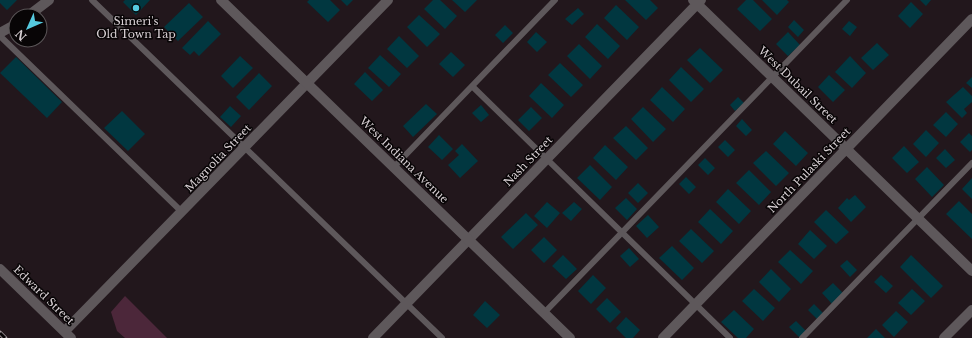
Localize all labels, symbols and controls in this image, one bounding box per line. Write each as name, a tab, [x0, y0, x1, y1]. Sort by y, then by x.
marker: Simeri's Old Town Tap	[131, 3, 141, 13]
north arrow	[8, 8, 48, 48]
place label: Simeri's Old Town Tap	[96, 14, 176, 41]
text: N	[12, 26, 30, 44]
street label: West Dubail Street	[755, 43, 841, 127]
street label: West Indiana Avenue	[356, 113, 451, 206]
street label: Magnolia Street	[182, 121, 255, 195]
street label: North Pulaski Street	[765, 124, 854, 216]
street label: Nash Street	[501, 132, 556, 189]
street label: Edward Street	[11, 262, 78, 328]

